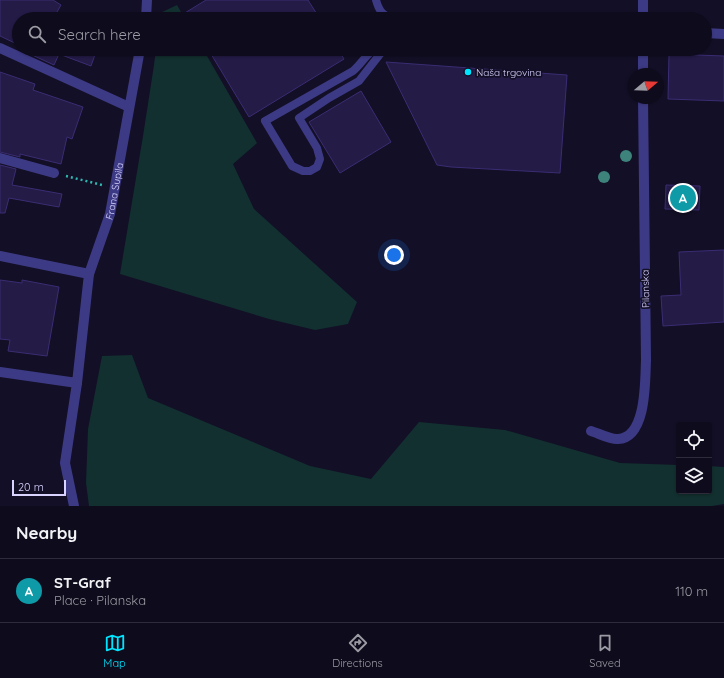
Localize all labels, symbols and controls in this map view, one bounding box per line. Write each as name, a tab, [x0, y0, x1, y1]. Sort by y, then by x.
search box	[12, 12, 712, 56]
icon: search	[26, 23, 48, 45]
text: Search here	[58, 25, 141, 44]
place label: Naša trgovina	[476, 66, 541, 79]
marker: Naša trgovina	[463, 67, 473, 77]
north arrow	[628, 68, 664, 104]
street label: Frana Supila	[103, 161, 126, 222]
pin: A	[670, 183, 696, 213]
your location	[384, 245, 404, 265]
street label: Pilanska	[639, 270, 652, 308]
map controls	[676, 422, 712, 494]
button: locate	[676, 422, 712, 458]
button: layers	[676, 458, 712, 494]
scale bar	[12, 478, 66, 497]
text: 20 m	[18, 480, 44, 494]
text: Nearby	[16, 522, 77, 543]
text: ST-Graf	[54, 573, 111, 592]
text: A	[25, 583, 33, 599]
text: 110 m	[675, 583, 708, 599]
text: Place · Pilanska	[54, 592, 146, 608]
tab: Map	[103, 632, 126, 670]
tab: Directions	[332, 632, 383, 670]
tab: Saved	[589, 632, 621, 670]

